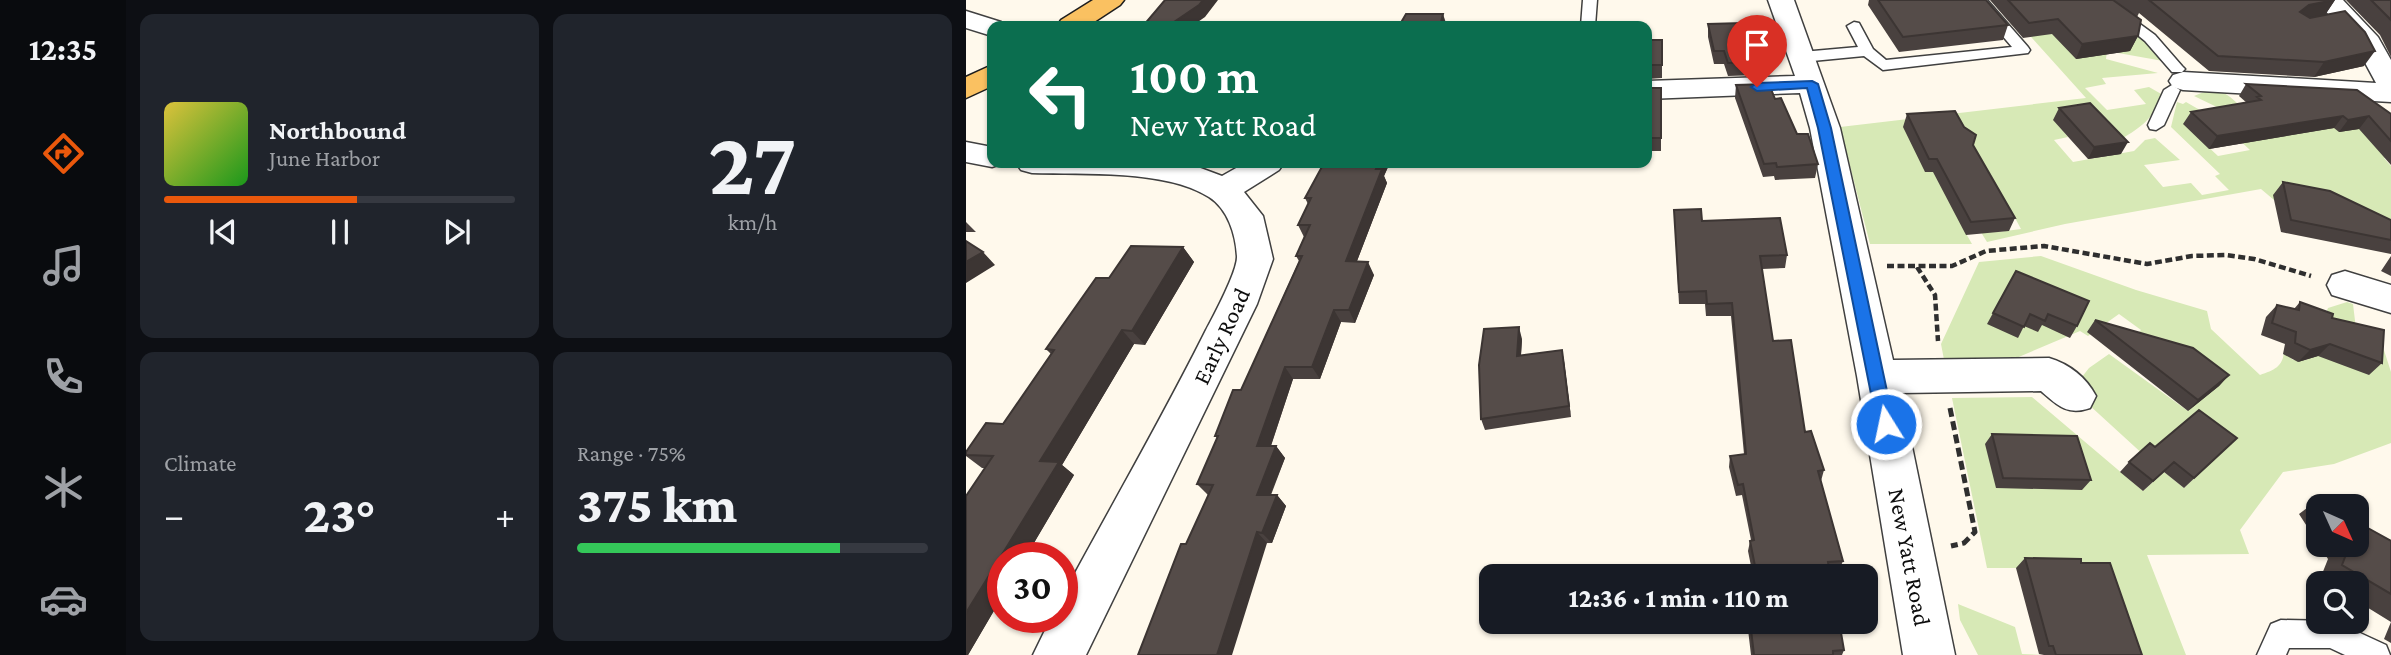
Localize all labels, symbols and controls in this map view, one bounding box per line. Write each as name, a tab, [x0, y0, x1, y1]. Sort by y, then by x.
pin	[1727, 15, 1787, 87]
icon: arrive	[1738, 26, 1776, 64]
text: 12:35	[29, 31, 97, 67]
icon: left	[1015, 49, 1106, 140]
text: 100 m	[1130, 49, 1259, 104]
text: New Yatt Road	[1130, 107, 1316, 143]
text: 27	[708, 112, 797, 214]
text: Northbound	[269, 116, 406, 145]
icon: directions	[39, 129, 88, 178]
text: June Harbor	[269, 145, 380, 171]
text: km/h	[728, 209, 777, 235]
icon: previous	[204, 213, 242, 251]
icon: pause	[321, 213, 359, 251]
icon: next	[438, 213, 476, 251]
icon: music	[39, 241, 88, 290]
street label: Early Road	[1187, 283, 1255, 388]
icon: phone	[39, 352, 88, 401]
position arrow	[1849, 387, 1923, 461]
text: Range · 75%	[577, 440, 686, 466]
text: Climate	[164, 450, 236, 476]
icon: climate	[39, 463, 88, 512]
text: 375 km	[577, 475, 737, 533]
text: 23°	[303, 485, 376, 543]
street label: New Yatt Road	[1883, 486, 1937, 628]
text: −	[164, 494, 184, 536]
text: +	[495, 494, 515, 536]
north arrow	[2306, 494, 2370, 556]
map controls	[2306, 494, 2369, 634]
speed limit sign: 30	[987, 542, 1078, 633]
button: search	[2306, 571, 2369, 634]
icon: car	[39, 575, 88, 624]
text: 12:36 · 1 min · 110 m	[1569, 584, 1788, 613]

